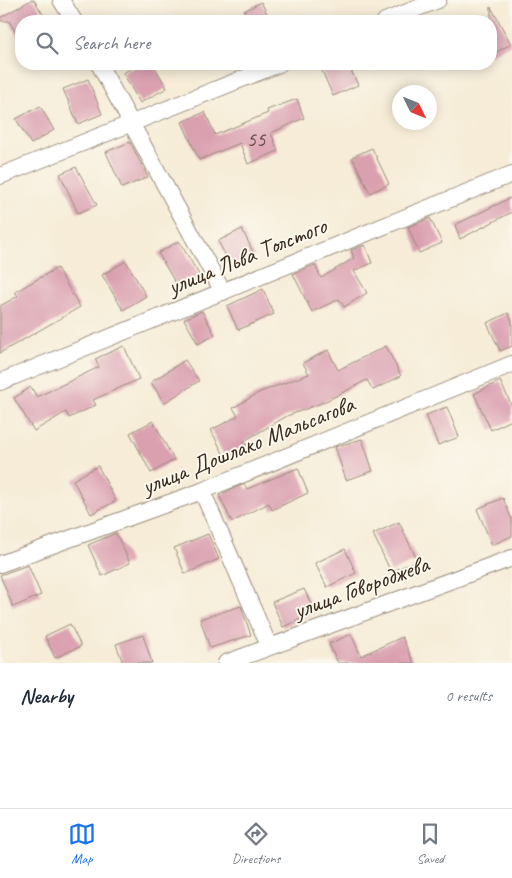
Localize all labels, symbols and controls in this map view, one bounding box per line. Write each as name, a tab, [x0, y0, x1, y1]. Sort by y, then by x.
search box	[15, 15, 497, 70]
icon: search	[33, 29, 61, 57]
text: Search here	[73, 31, 150, 55]
north arrow	[392, 85, 437, 130]
house number: 55	[247, 126, 267, 152]
street label: улица Льва Толстого	[161, 210, 332, 302]
street label: улица Дошлако Мальсагова	[136, 388, 360, 502]
street label: улица Говороджева	[288, 548, 434, 626]
text: Nearby	[20, 683, 73, 709]
text: 0 results	[445, 686, 492, 706]
tab: Map	[68, 820, 96, 867]
tab: Directions	[232, 820, 280, 867]
tab: Saved	[416, 820, 444, 867]

